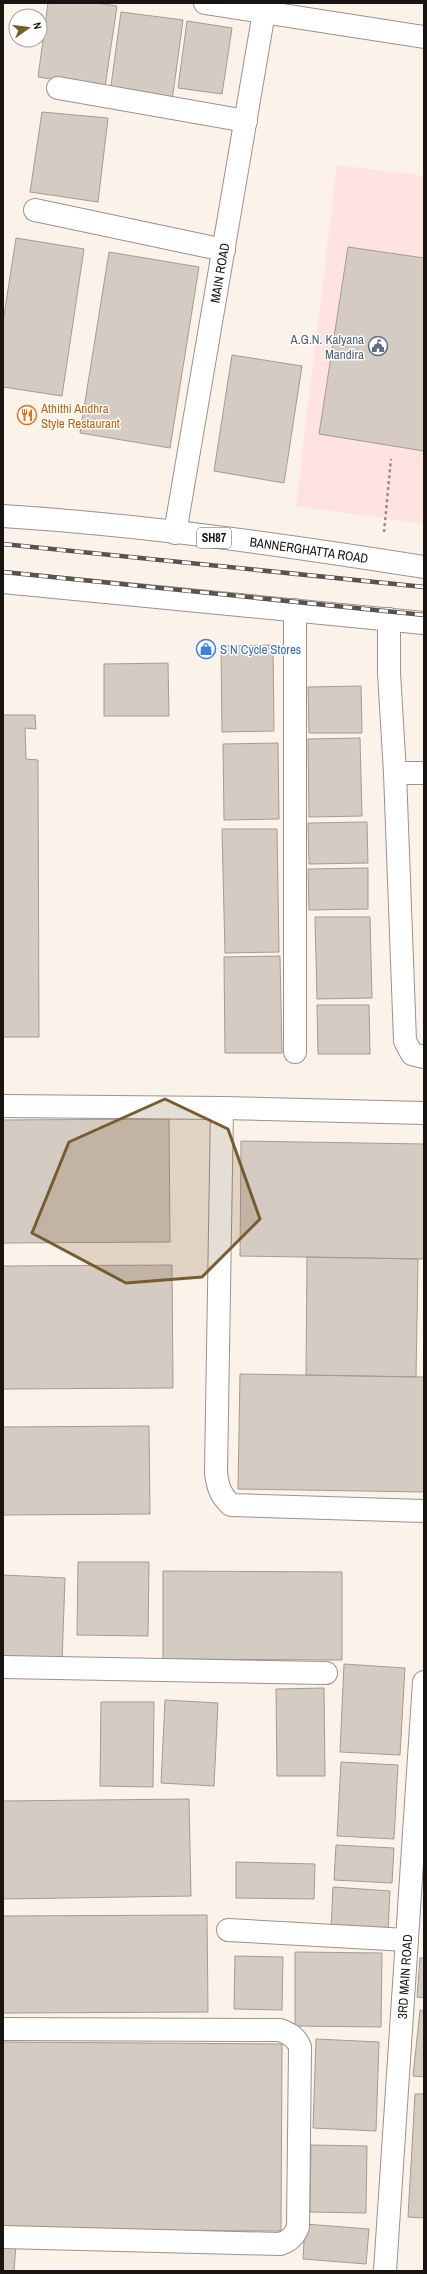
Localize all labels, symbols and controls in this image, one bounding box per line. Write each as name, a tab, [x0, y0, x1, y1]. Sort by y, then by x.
north arrow	[8, 8, 48, 48]
text: N	[30, 21, 45, 30]
street label: MAIN ROAD	[206, 241, 233, 304]
place label: A.G.N. Kalyana Mandira	[290, 331, 364, 363]
public building icon: A.G.N. Kalyana Mandira	[367, 335, 389, 357]
place label: Athithi Andhra Style Restaurant	[40, 400, 120, 432]
restaurant icon: Athithi Andhra Style Restaurant	[16, 404, 38, 426]
road number: SH87	[197, 528, 231, 548]
street label: BANNERGHATTA ROAD	[249, 533, 370, 567]
shop icon: S N Cycle Stores	[195, 638, 217, 660]
place label: S N Cycle Stores	[220, 641, 301, 658]
street label: 3RD MAIN ROAD	[393, 1933, 416, 2020]

